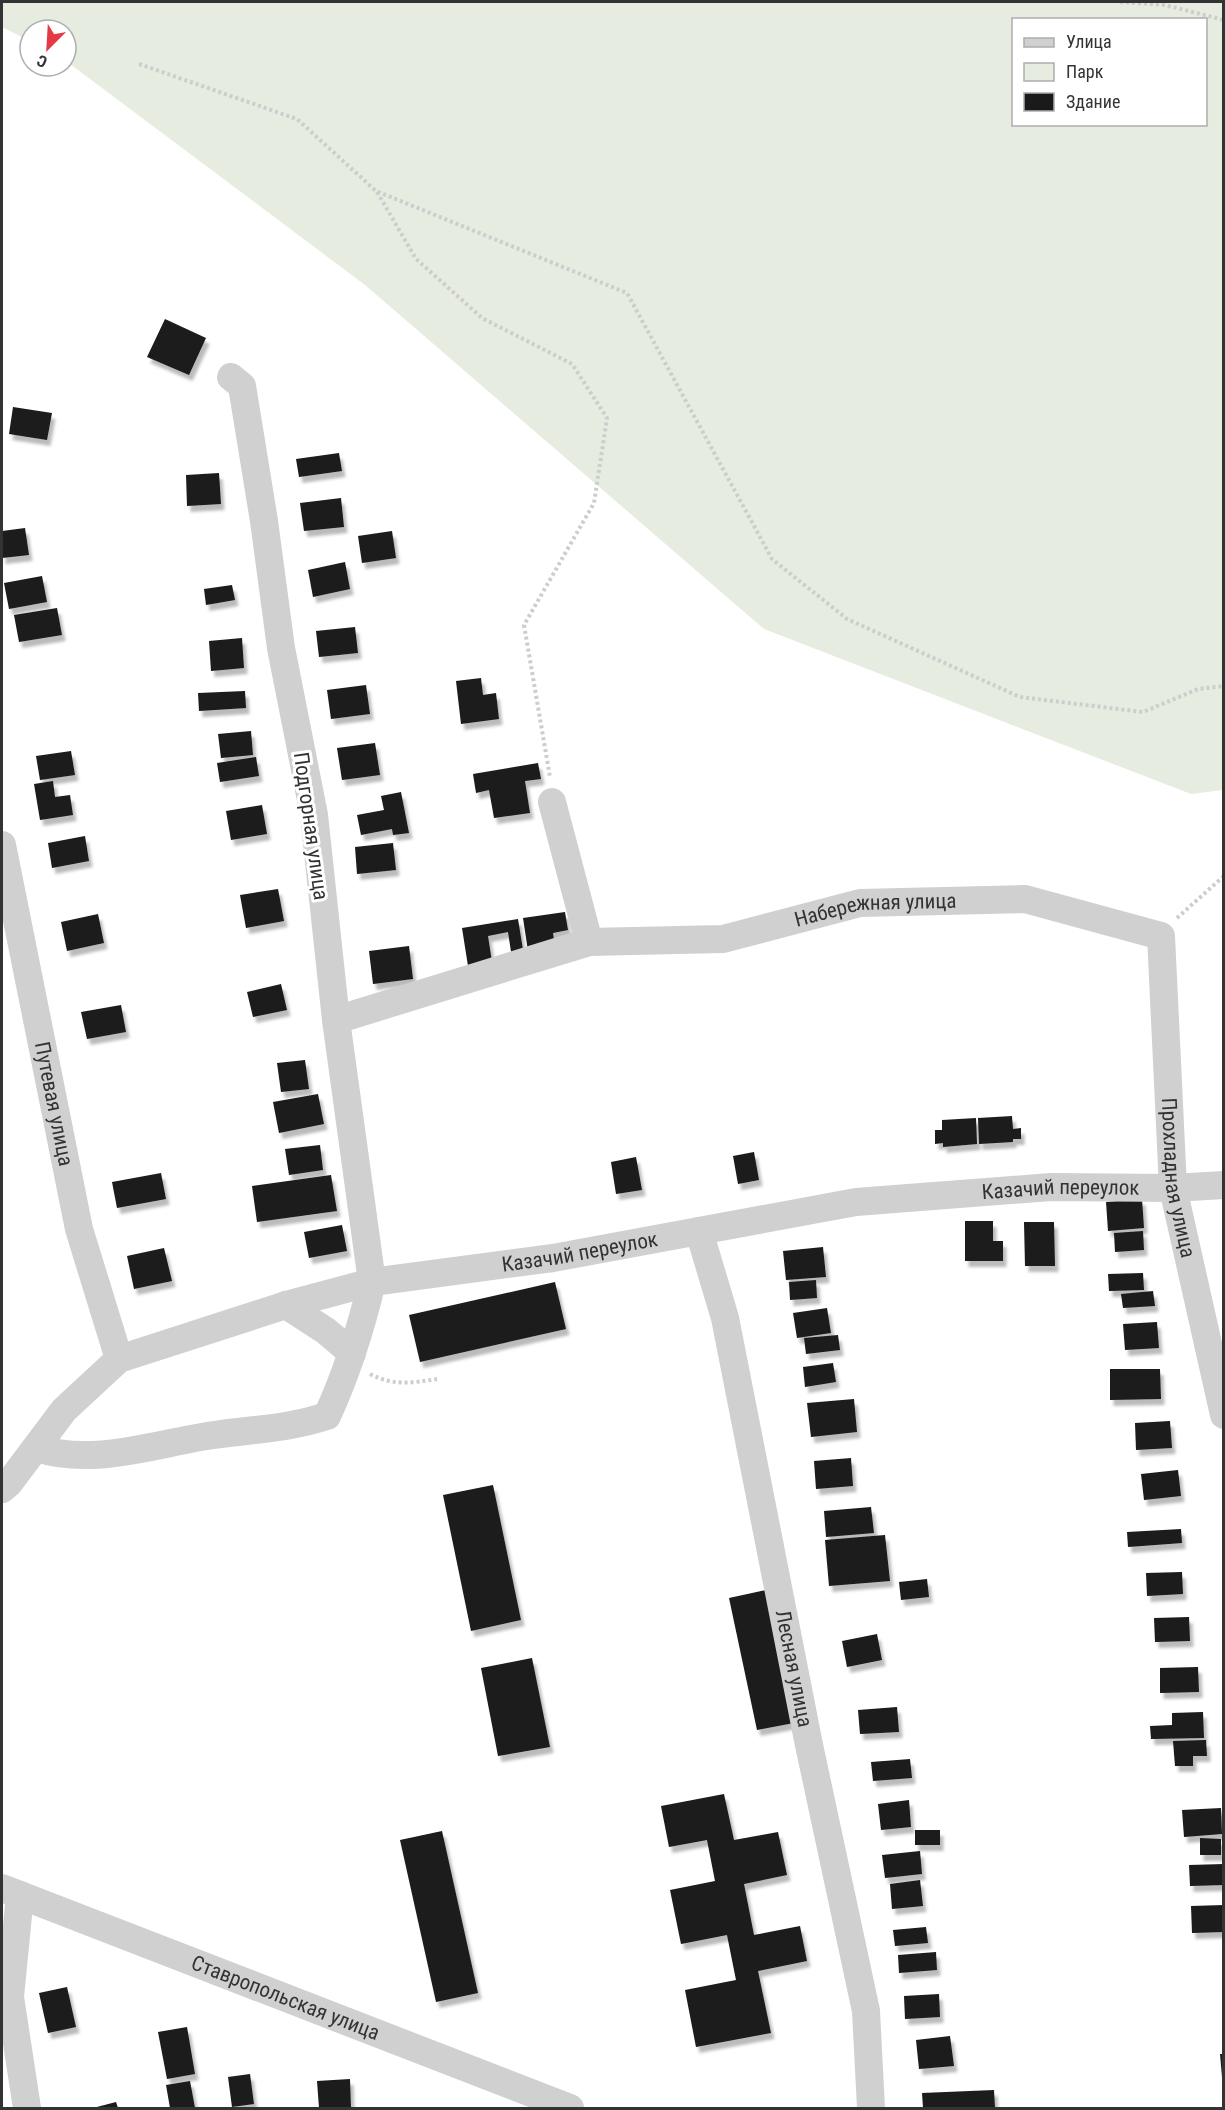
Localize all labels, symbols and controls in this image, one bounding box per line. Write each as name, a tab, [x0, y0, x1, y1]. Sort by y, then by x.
north arrow	[18, 18, 78, 78]
legend	[1012, 18, 1207, 126]
text: Улица	[1066, 31, 1112, 52]
text: С	[34, 51, 50, 72]
text: Парк	[1066, 61, 1104, 82]
text: Здание	[1066, 91, 1120, 112]
street label: Подгорная улица	[289, 751, 333, 901]
street label: Набережная улица	[792, 889, 957, 932]
street label: Путевая улица	[30, 1040, 78, 1168]
street label: Прохладная улица	[1157, 1097, 1200, 1260]
street label: Казачий переулок	[981, 1175, 1140, 1204]
street label: Казачий переулок	[500, 1227, 660, 1277]
street label: Лесная улица	[771, 1608, 817, 1729]
street label: Ставропольская улица	[188, 1951, 383, 2045]

